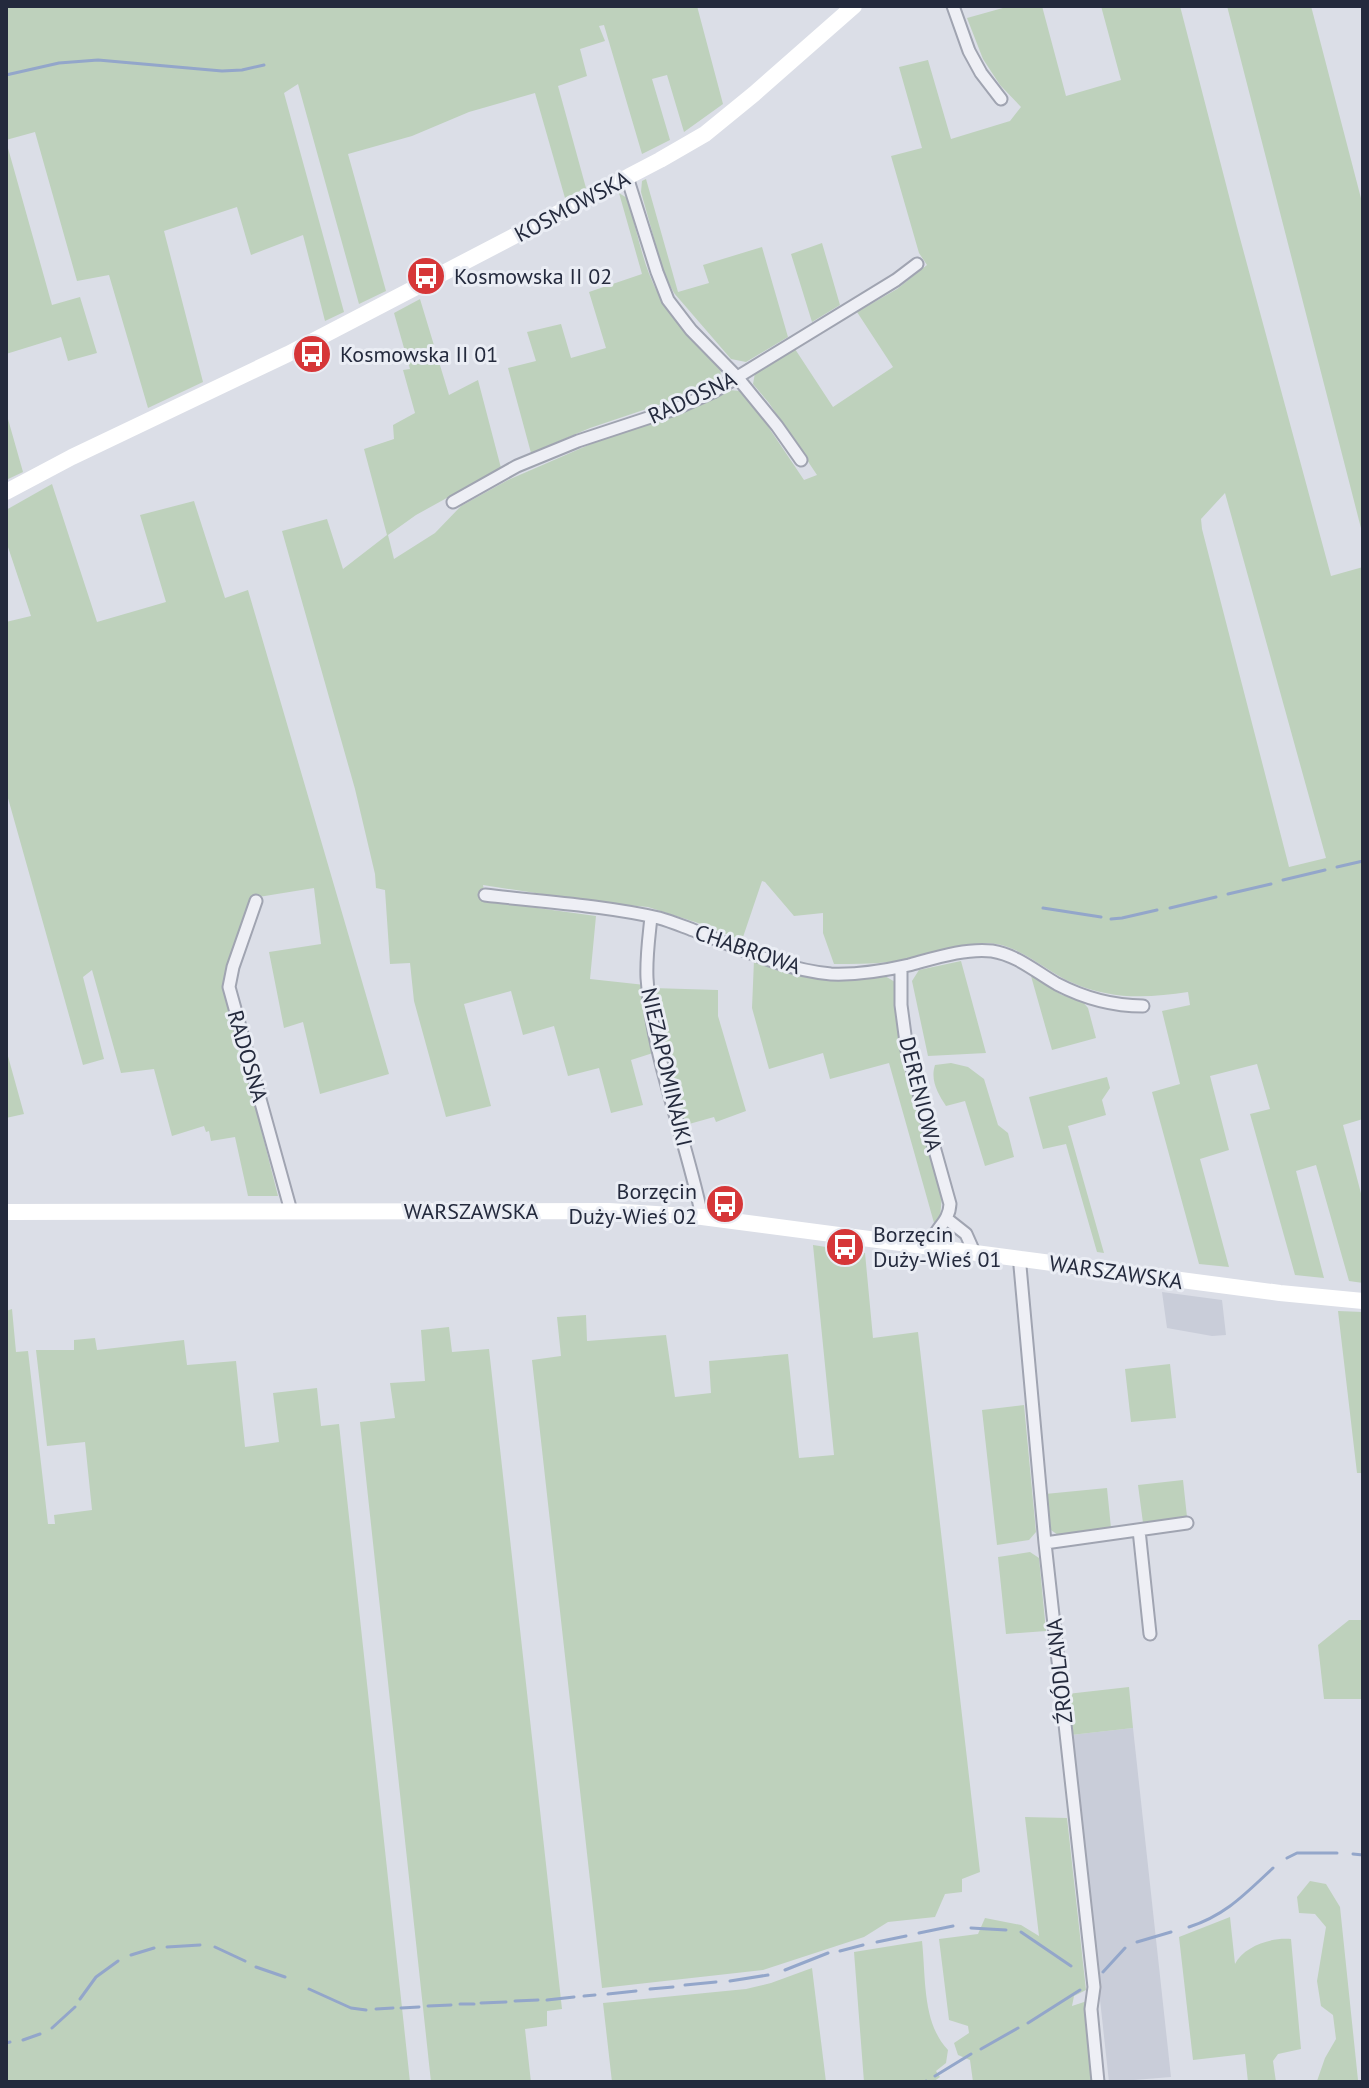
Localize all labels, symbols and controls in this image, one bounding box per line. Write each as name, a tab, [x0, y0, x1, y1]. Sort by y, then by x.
street label: KOSMOWSKA	[510, 164, 635, 248]
bus stop icon: Kosmowska II 02	[405, 255, 447, 297]
place label: Kosmowska II 02	[454, 262, 612, 290]
bus stop icon: Kosmowska II 01	[291, 333, 333, 375]
place label: Kosmowska II 01	[340, 340, 498, 368]
street label: RADOSNA	[643, 364, 741, 430]
street label: CHABROWA	[691, 918, 805, 980]
street label: NIEZAPOMINAJKI	[635, 985, 699, 1149]
street label: RADOSNA	[222, 1007, 274, 1105]
street label: DERENIOWA	[893, 1034, 949, 1154]
place label: Borzęcin Duży-Wieś 02	[569, 1177, 697, 1230]
bus stop icon: Borzęcin Duży-Wieś 02	[704, 1183, 746, 1225]
street label: WARSZAWSKA	[404, 1197, 538, 1225]
place label: Borzęcin Duży-Wieś 01	[873, 1220, 1001, 1273]
bus stop icon: Borzęcin Duży-Wieś 01	[824, 1226, 866, 1268]
street label: WARSZAWSKA	[1047, 1249, 1185, 1295]
street label: ŹRÓDLANA	[1040, 1617, 1078, 1725]

